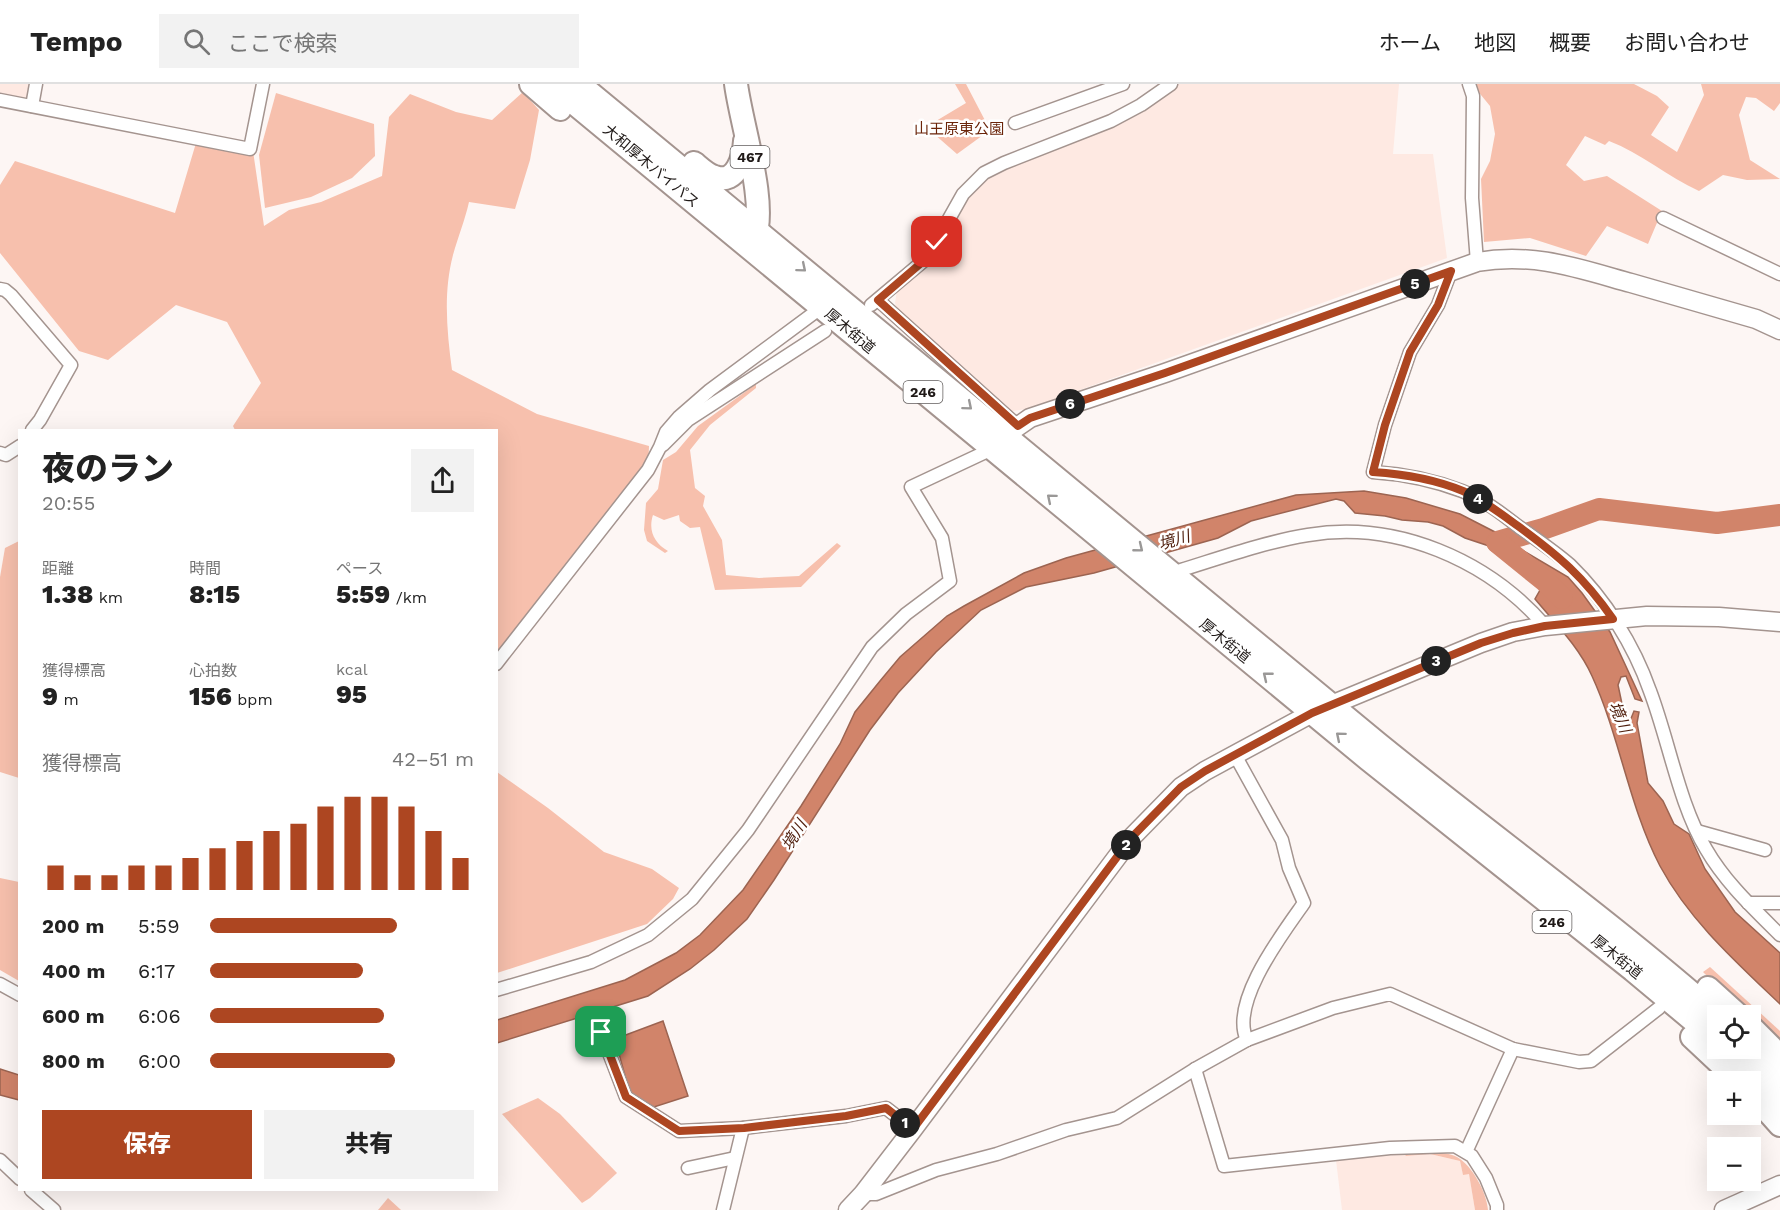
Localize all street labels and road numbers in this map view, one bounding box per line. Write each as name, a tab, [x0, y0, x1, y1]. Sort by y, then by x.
street label: 大和厚木バイパス	[599, 121, 703, 211]
road number: 467	[730, 146, 770, 168]
street label: 厚木街道	[821, 305, 879, 357]
road number: 246	[904, 381, 942, 403]
street label: 厚木街道	[1196, 615, 1254, 667]
road number: 246	[1532, 911, 1572, 933]
street label: 厚木街道	[1588, 931, 1646, 983]

